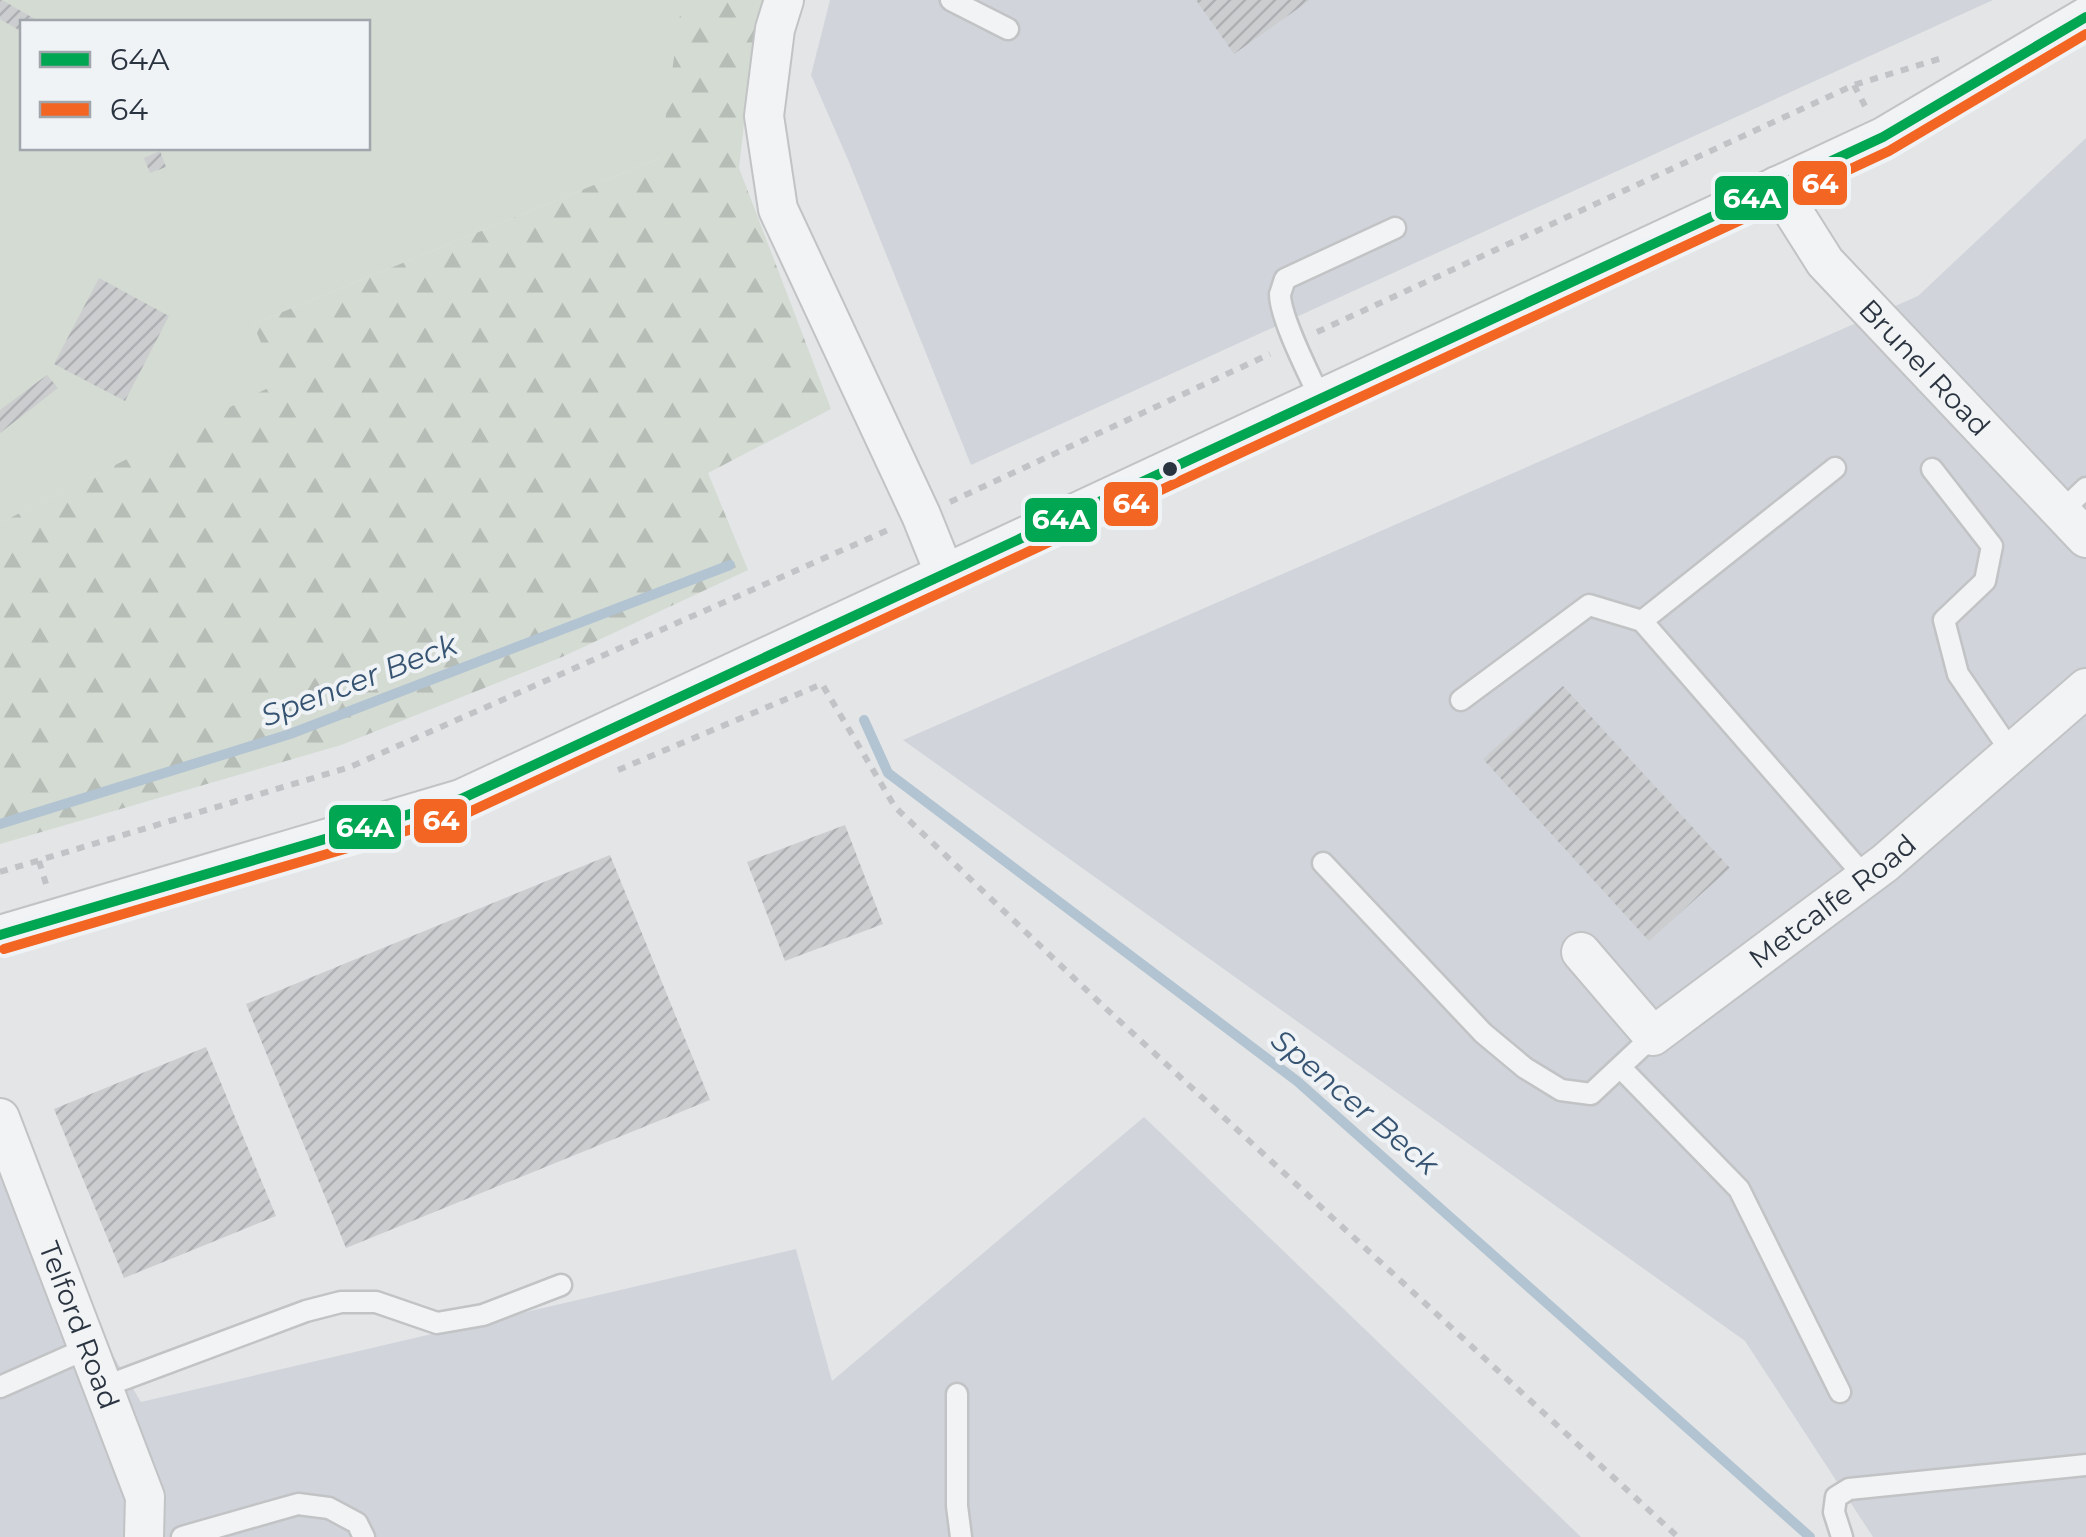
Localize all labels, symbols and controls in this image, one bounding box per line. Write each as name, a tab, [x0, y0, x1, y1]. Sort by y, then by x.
legend	[20, 20, 370, 150]
text: 64A	[110, 41, 170, 78]
text: 64	[110, 91, 148, 128]
line badge: 64	[1791, 159, 1849, 207]
text: 64	[1801, 166, 1839, 200]
line badge: 64A	[1713, 174, 1790, 222]
text: 64A	[1723, 181, 1782, 215]
street label: Brunel Road	[1852, 292, 1997, 443]
unlabelled marker	[1160, 459, 1180, 479]
line badge: 64	[1102, 480, 1160, 528]
text: 64	[1112, 486, 1150, 520]
line badge: 64A	[1023, 496, 1099, 544]
text: 64A	[1032, 502, 1091, 536]
water label: Spencer Beck	[256, 625, 463, 734]
line badge: 64	[412, 797, 469, 845]
line badge: 64A	[327, 803, 403, 851]
text: 64	[422, 803, 460, 837]
text: 64A	[336, 810, 395, 844]
street label: Metcalfe Road	[1742, 827, 1923, 976]
water label: Spencer Beck	[1264, 1021, 1447, 1183]
street label: Telford Road	[32, 1237, 127, 1414]

